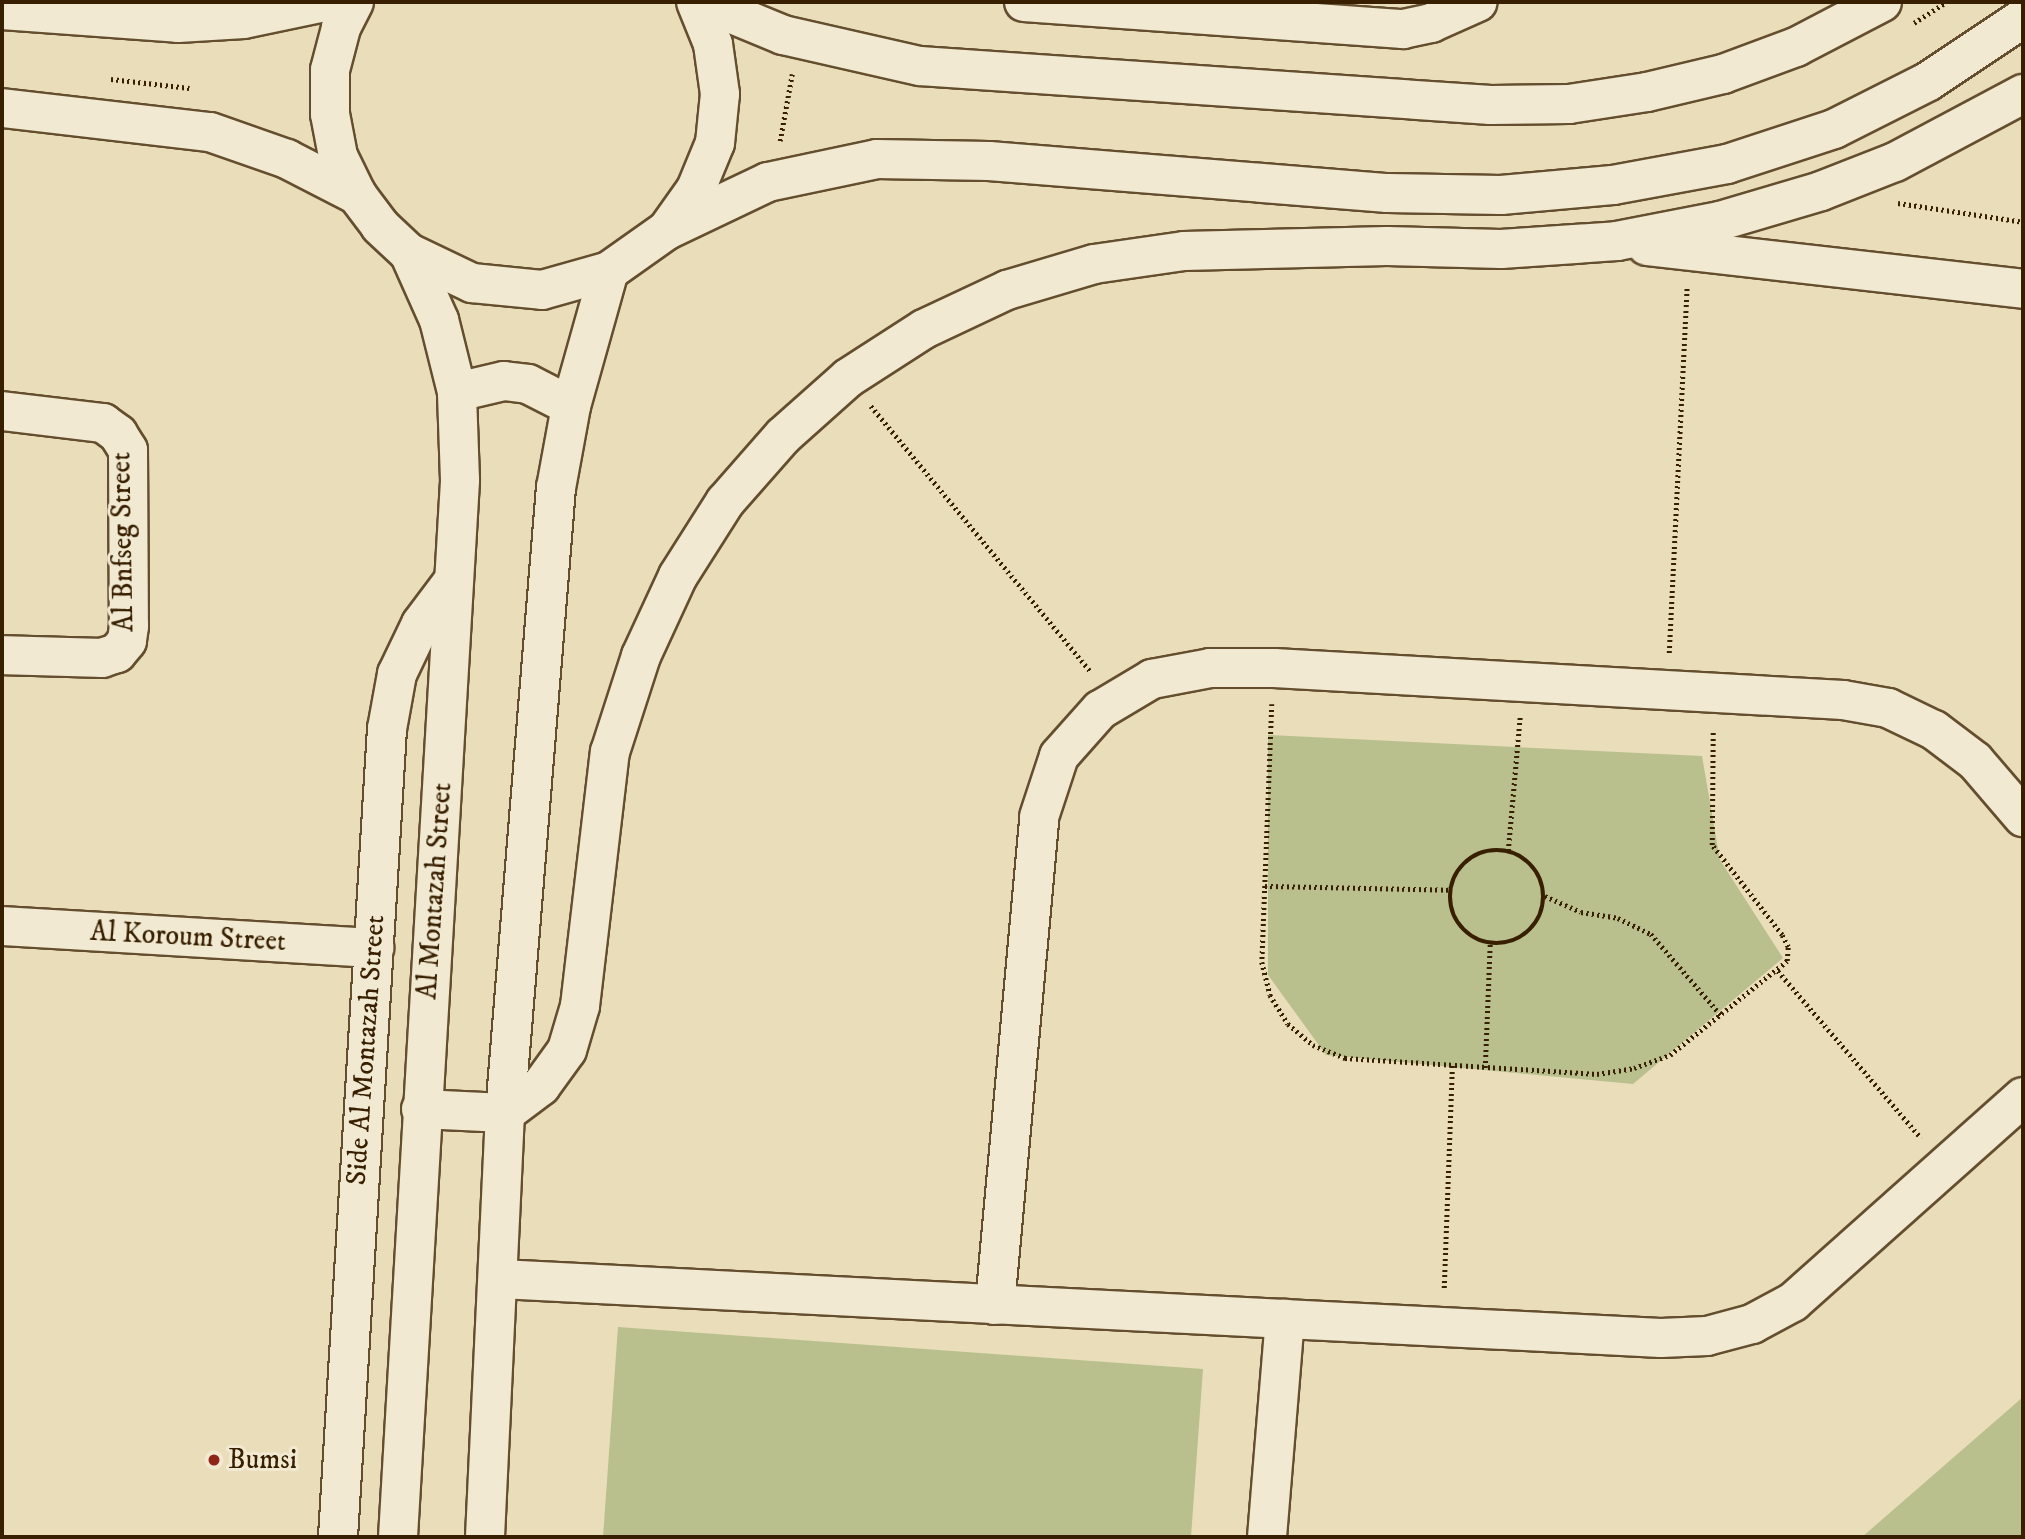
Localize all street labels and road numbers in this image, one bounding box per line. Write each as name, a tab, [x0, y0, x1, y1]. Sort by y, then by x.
street label: Al Bnfseg Street	[105, 452, 141, 632]
street label: Al Montazah Street	[411, 781, 459, 1001]
street label: Side Al Montazah Street	[340, 914, 392, 1186]
street label: Al Koroum Street	[89, 915, 287, 959]

